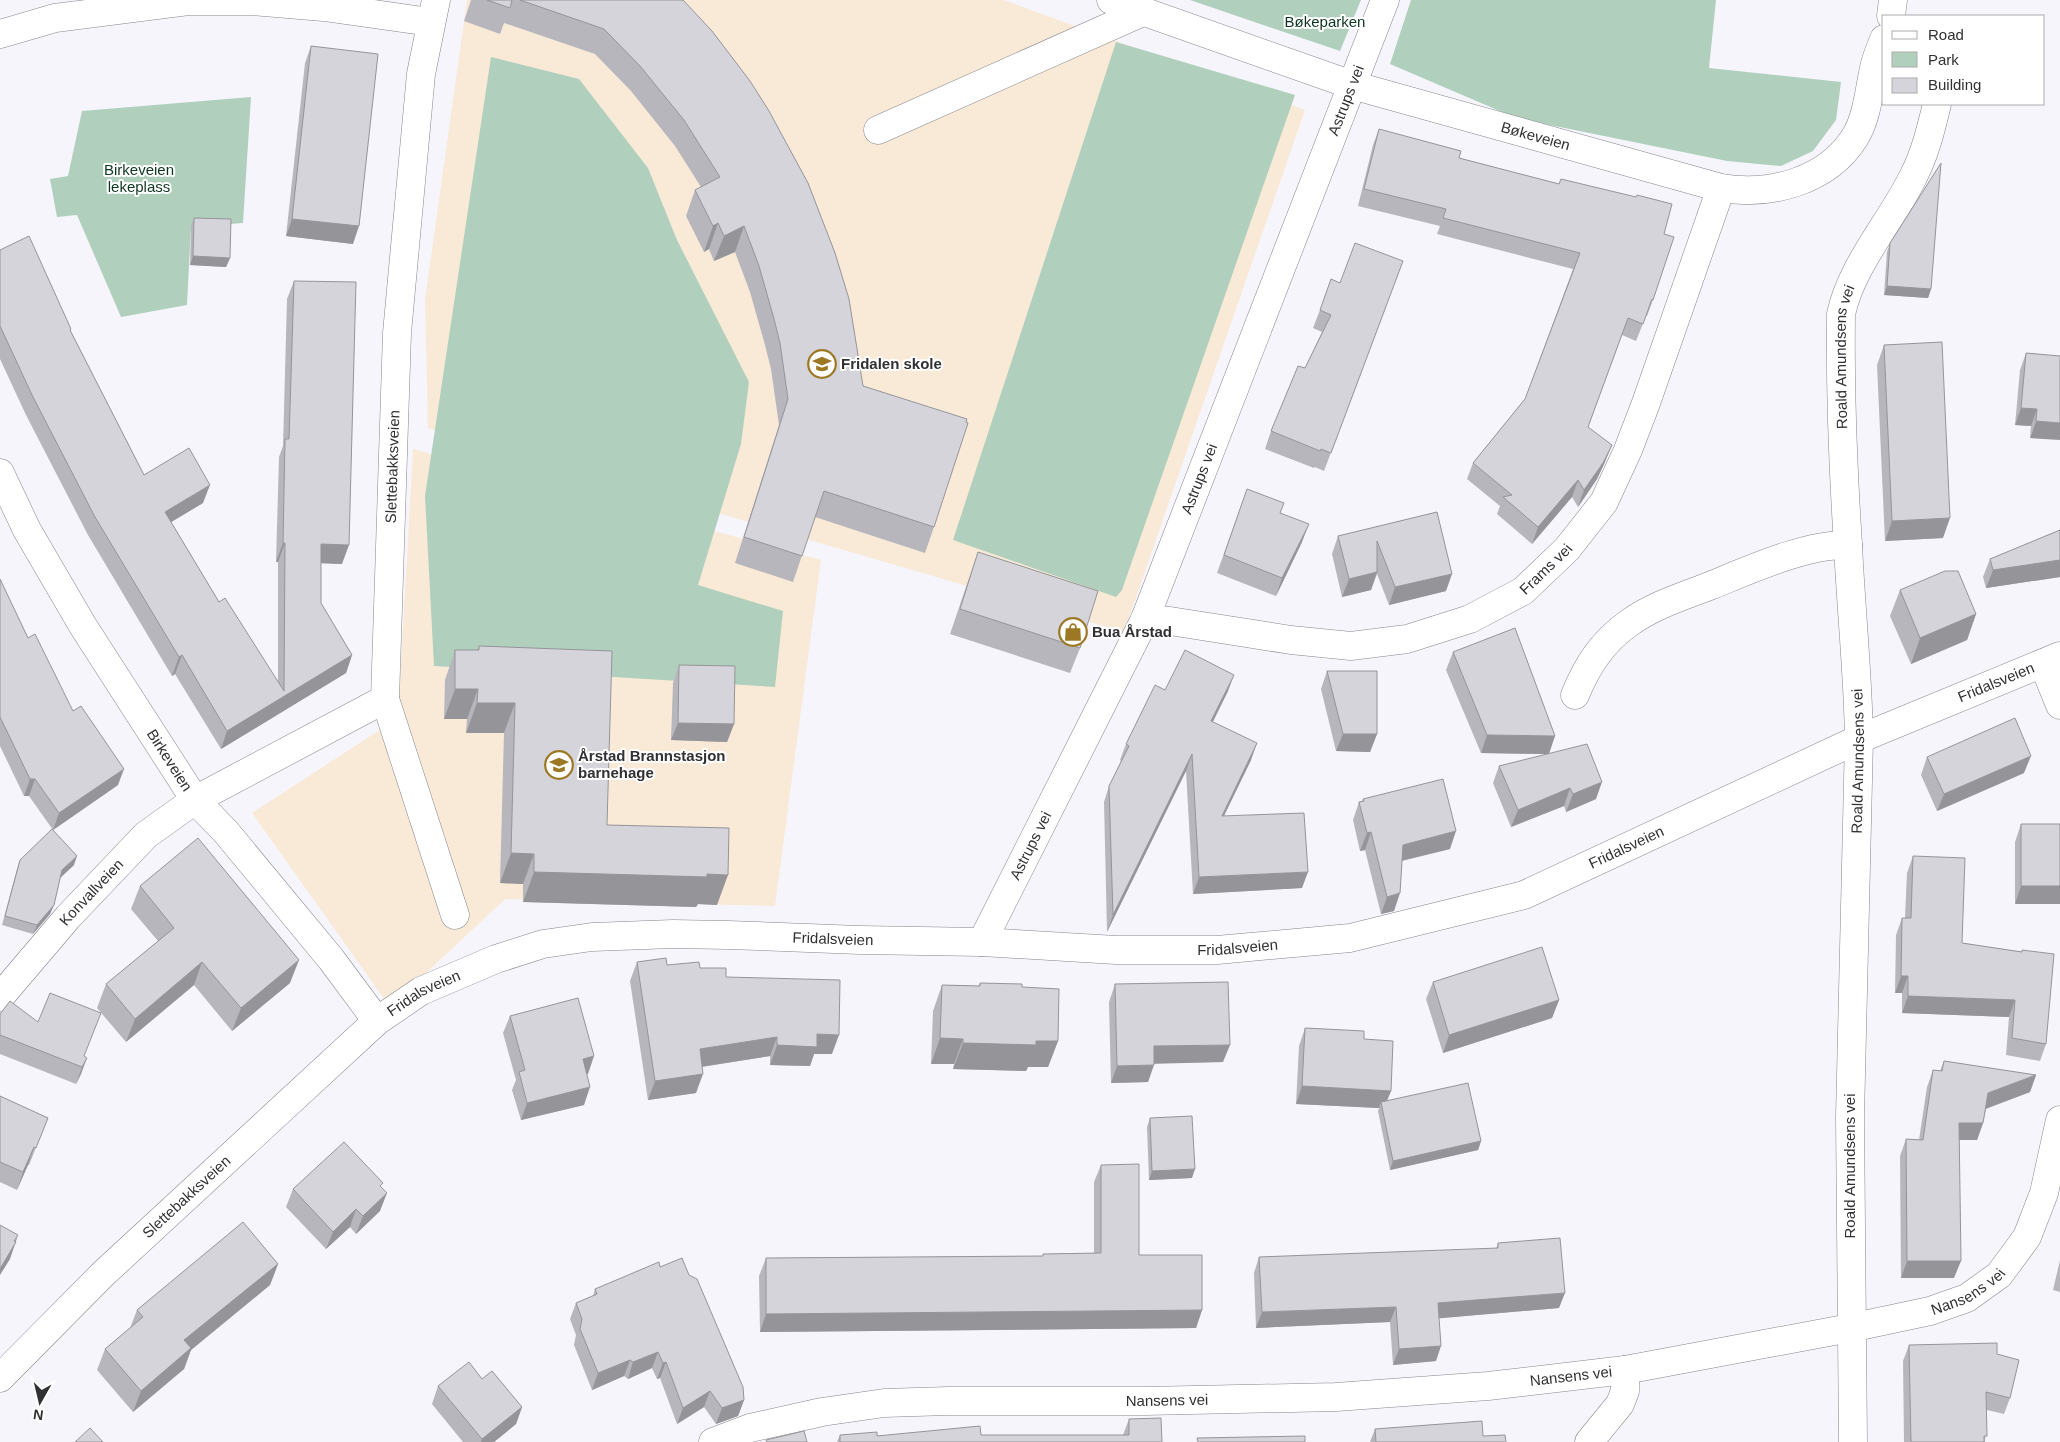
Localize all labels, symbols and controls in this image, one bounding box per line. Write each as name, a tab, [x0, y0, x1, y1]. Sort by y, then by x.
park label: Bøkeparken	[1285, 13, 1365, 30]
legend	[1882, 15, 2045, 105]
text: Road	[1928, 26, 1964, 43]
text: Park	[1928, 51, 1959, 68]
street label: Astrups vei	[1324, 63, 1367, 138]
text: Building	[1928, 76, 1981, 93]
street label: Bøkeveien	[1499, 118, 1572, 153]
park label: Birkeveien lekeplass	[104, 161, 174, 195]
street label: Roald Amundsens vei	[1832, 282, 1858, 429]
school or university icon: Fridalen skole	[807, 349, 837, 379]
place label: Fridalen skole	[841, 355, 942, 372]
street label: Slettebakksveien	[382, 410, 402, 524]
street label: Astrups vei	[1177, 441, 1220, 516]
street label: Frams vei	[1516, 540, 1576, 598]
shop icon: Bua Årstad	[1058, 617, 1088, 647]
place label: Bua Årstad	[1092, 623, 1172, 640]
street label: Fridalsveien	[1955, 659, 2037, 705]
street label: Roald Amundsens vei	[1848, 688, 1867, 834]
street label: Birkeveien	[144, 726, 196, 794]
place label: Årstad Brannstasjon barnehage	[578, 747, 726, 781]
school or university icon: Årstad Brannstasjon barnehage	[544, 750, 574, 780]
street label: Astrups vei	[1006, 808, 1055, 882]
street label: Fridalsveien	[1586, 822, 1666, 872]
street label: Konvallveien	[56, 855, 127, 929]
street label: Fridalsveien	[792, 928, 874, 948]
street label: Fridalsveien	[1197, 936, 1279, 958]
street label: Fridalsveien	[384, 966, 463, 1020]
street label: Roald Amundsens vei	[1841, 1093, 1858, 1239]
street label: Slettebakksveien	[139, 1152, 234, 1241]
street label: Nansens vei	[1929, 1265, 2009, 1318]
street label: Nansens vei	[1529, 1363, 1613, 1389]
north arrow	[15, 1377, 65, 1427]
street label: Nansens vei	[1126, 1391, 1208, 1409]
text: N	[32, 1406, 44, 1424]

